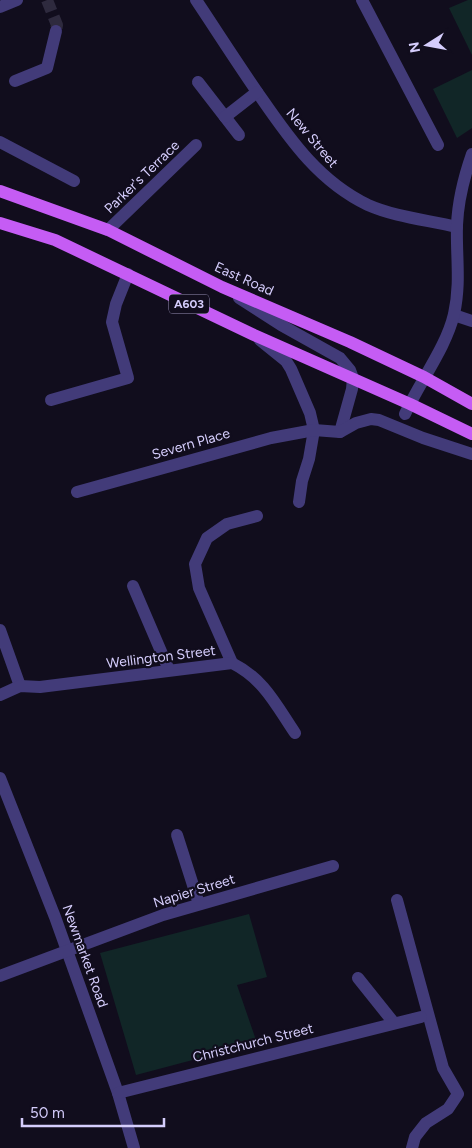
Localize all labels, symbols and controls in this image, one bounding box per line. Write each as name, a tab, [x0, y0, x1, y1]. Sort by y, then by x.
north arrow	[402, 20, 452, 70]
text: N	[405, 40, 424, 54]
street label: New Street	[282, 105, 342, 171]
street label: Parker's Terrace	[101, 137, 183, 217]
street label: East Road	[212, 258, 276, 300]
road number: A603	[169, 294, 209, 314]
street label: Severn Place	[150, 425, 232, 463]
street label: Wellington Street	[105, 642, 217, 672]
street label: Napier Street	[151, 871, 237, 911]
street label: Newmarket Road	[58, 902, 112, 1010]
street label: Christchurch Street	[191, 1020, 315, 1066]
scale bar	[22, 1096, 165, 1128]
text: 50 m	[30, 1104, 65, 1122]

